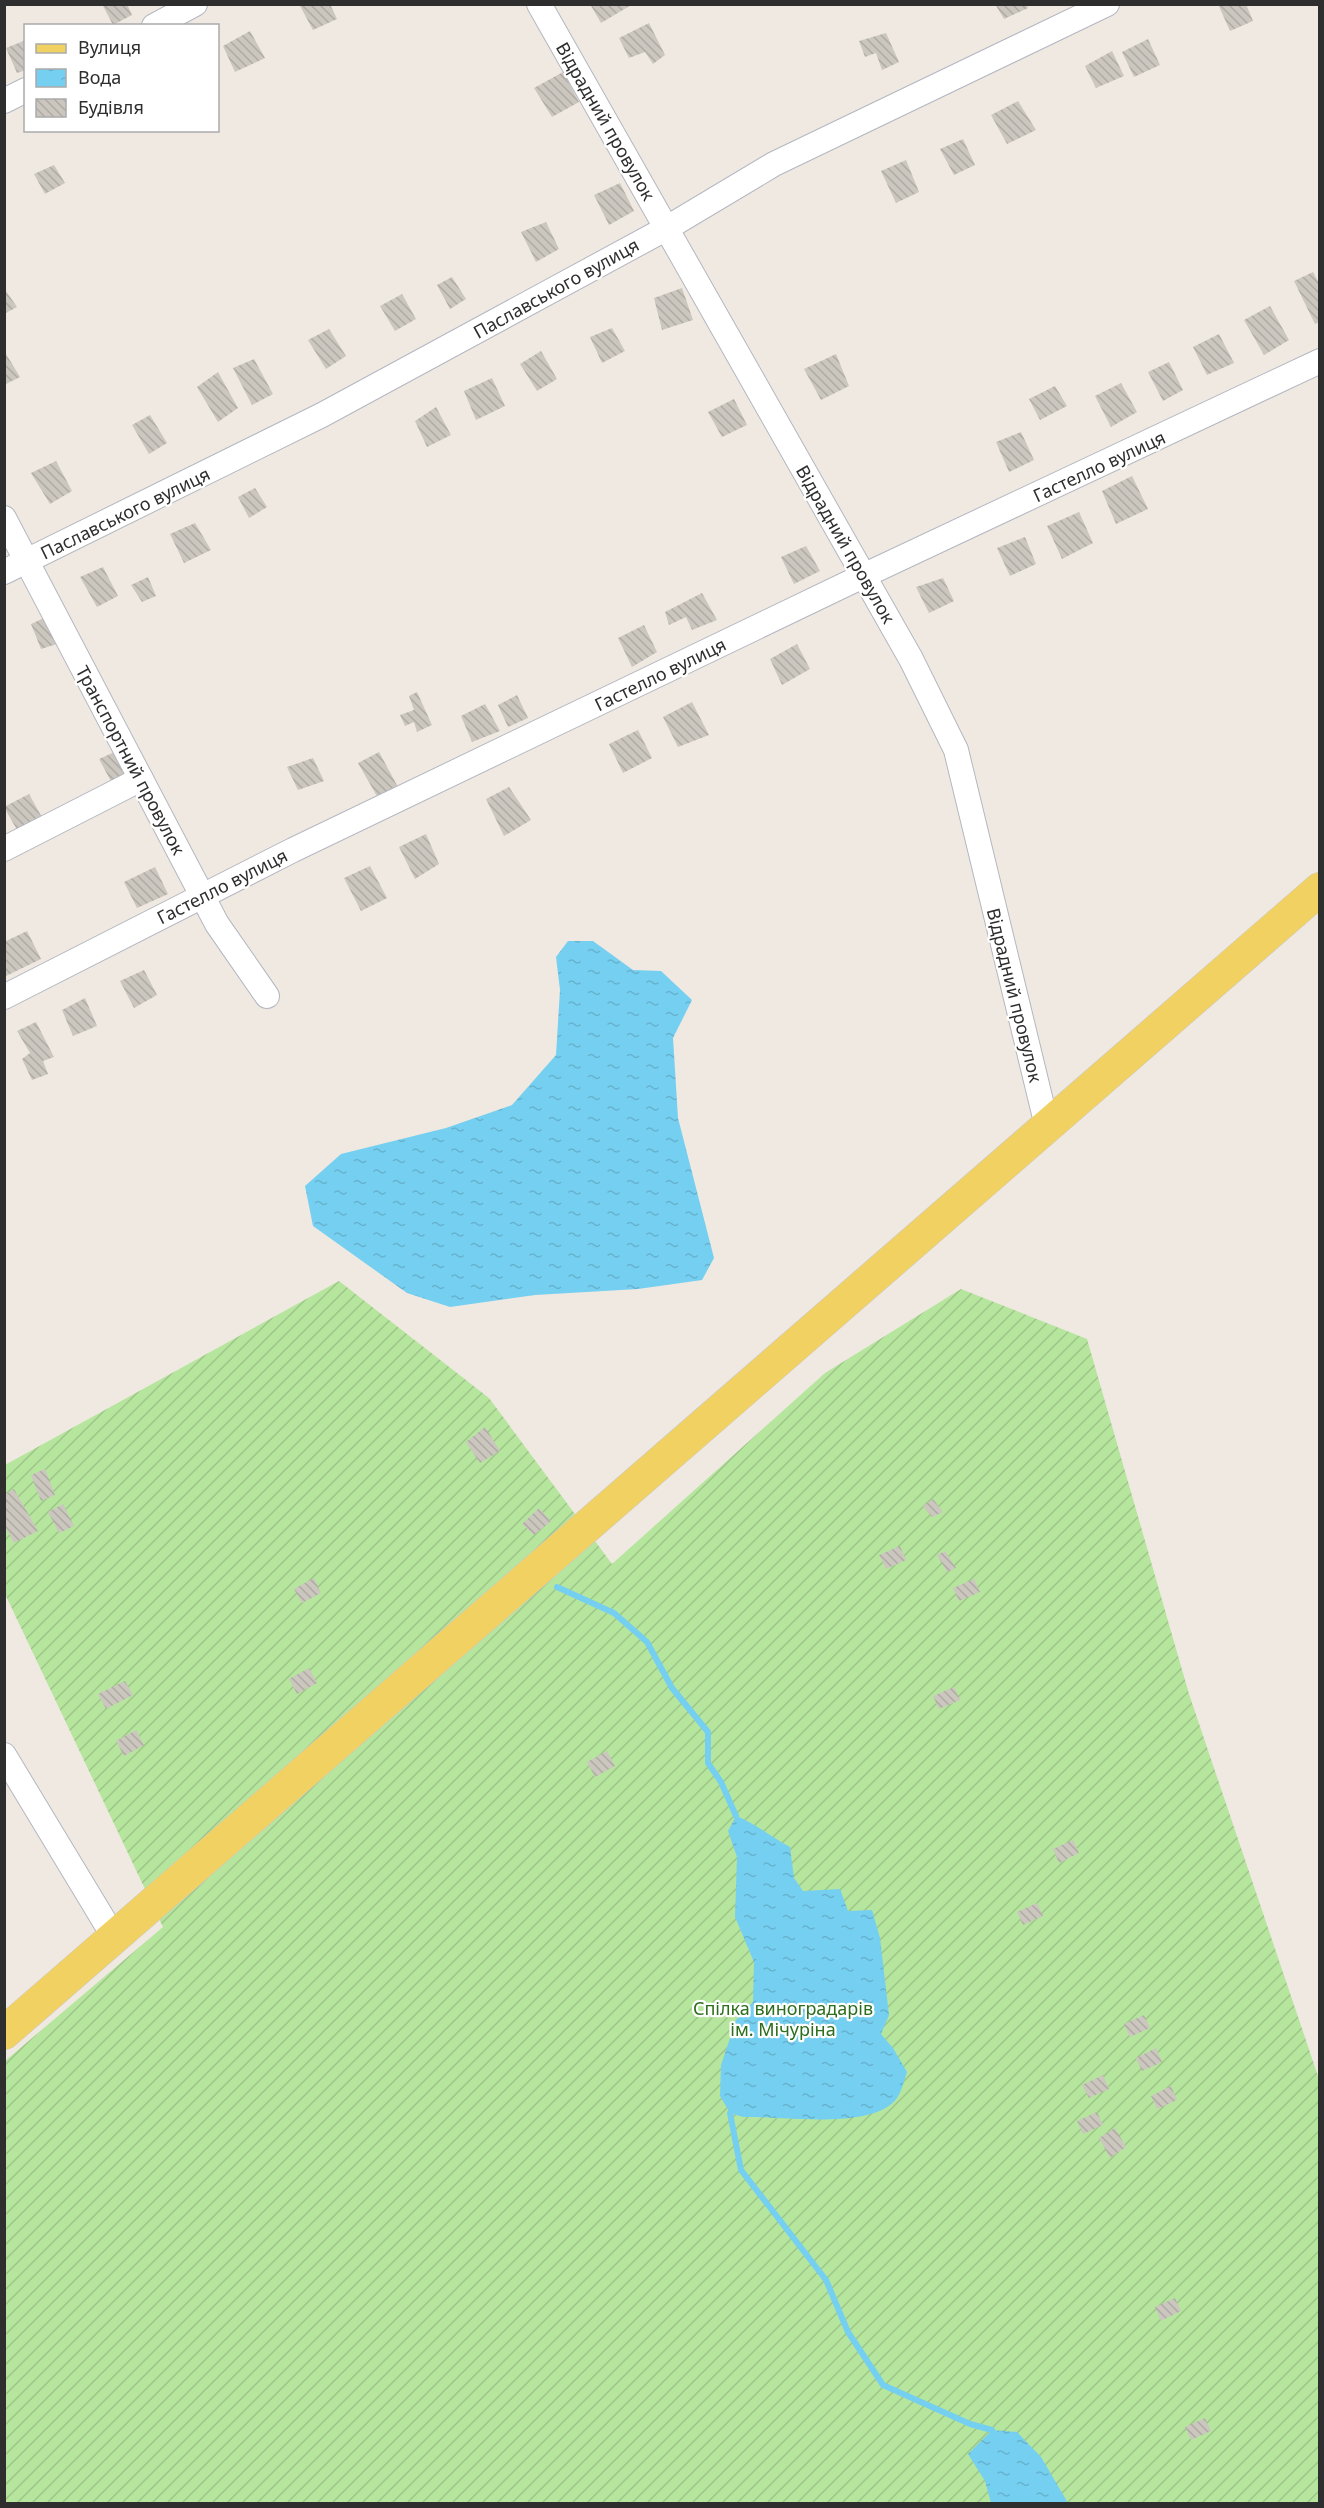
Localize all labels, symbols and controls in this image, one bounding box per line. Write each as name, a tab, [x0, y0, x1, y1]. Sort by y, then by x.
legend	[24, 24, 219, 132]
text: Вулиця	[78, 35, 141, 59]
street label: Відрадний провулок	[551, 38, 661, 205]
text: Вода	[78, 65, 121, 89]
text: Будівля	[78, 95, 144, 119]
street label: Паславського вулиця	[469, 232, 643, 344]
street label: Гастелло вулиця	[1029, 425, 1169, 507]
street label: Паславського вулиця	[36, 461, 214, 565]
street label: Відрадний провулок	[791, 461, 901, 628]
street label: Гастелло вулиця	[590, 632, 730, 716]
street label: Транспортний провулок	[71, 661, 191, 859]
street label: Гастелло вулиця	[153, 843, 291, 929]
street label: Відрадний провулок	[982, 905, 1048, 1085]
park label: Спілка виноградарів ім. Мічуріна	[693, 1996, 873, 2041]

